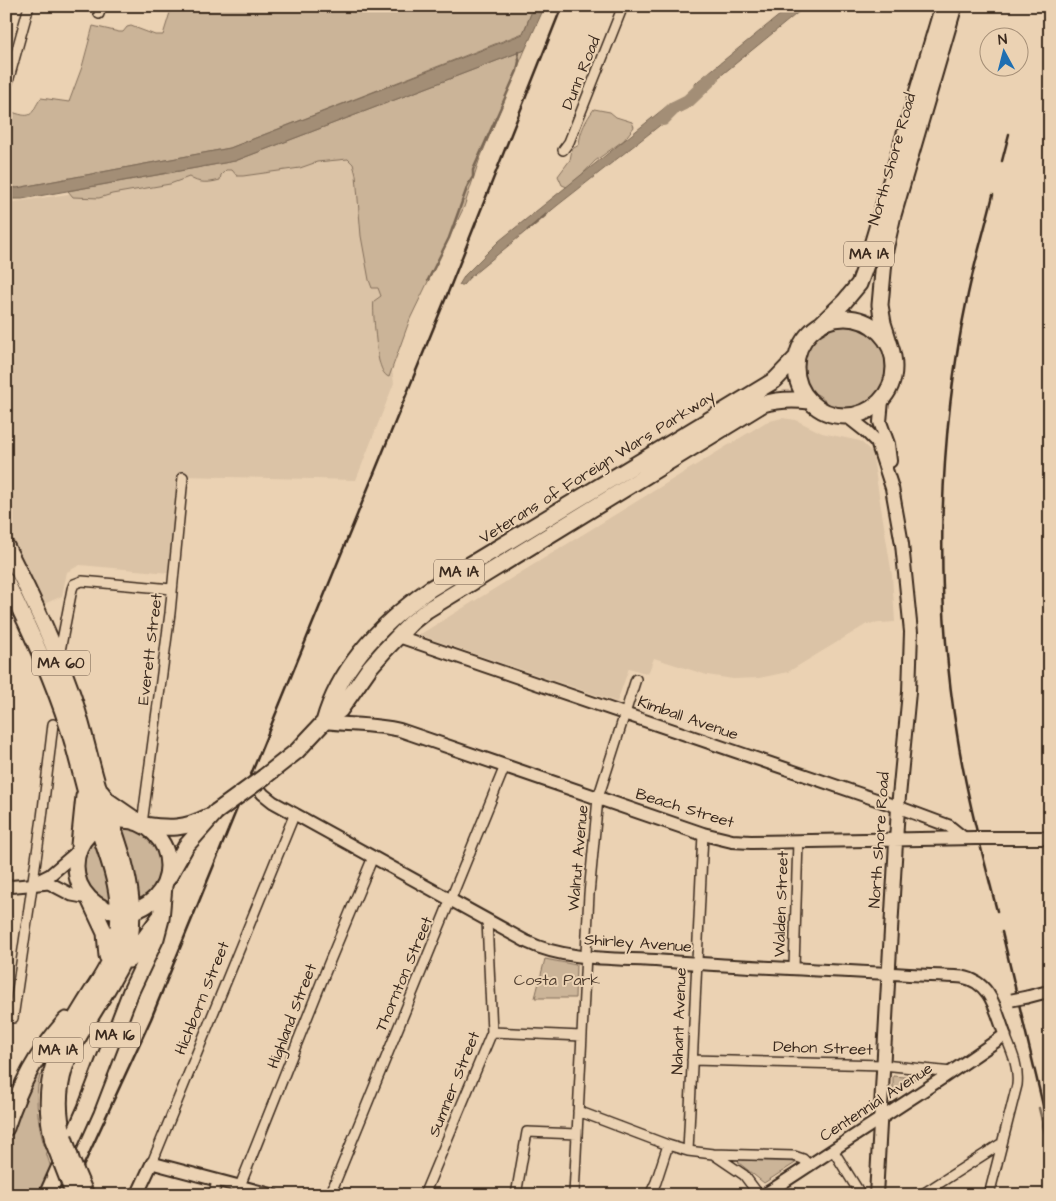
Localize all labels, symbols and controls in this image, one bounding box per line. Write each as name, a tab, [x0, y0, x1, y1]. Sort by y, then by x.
north arrow	[978, 28, 1028, 78]
text: N	[997, 30, 1008, 51]
street label: Dunn Road	[556, 33, 606, 113]
street label: North Shore Road	[863, 90, 921, 228]
road number: MA 1A	[844, 242, 894, 266]
street label: Veterans of Foreign Wars Parkway	[475, 385, 720, 550]
road number: MA 1A	[434, 560, 484, 584]
street label: Everett Street	[132, 591, 168, 706]
road number: MA 60	[32, 650, 90, 676]
street label: Kimball Avenue	[635, 690, 742, 746]
street label: North Shore Road	[863, 771, 895, 909]
street label: Beach Street	[633, 783, 737, 834]
street label: Walnut Avenue	[562, 804, 594, 912]
street label: Walden Street	[768, 850, 794, 958]
street label: Thornton Street	[370, 913, 438, 1035]
street label: Shirley Avenue	[583, 928, 693, 959]
street label: Hichborn Street	[169, 937, 235, 1058]
street label: Highland Street	[262, 960, 323, 1072]
street label: Nahant Avenue	[666, 967, 692, 1075]
park label: Costa Park	[514, 969, 600, 991]
road number: MA 16	[90, 1022, 140, 1048]
street label: Sumner Street	[423, 1027, 485, 1140]
street label: Dehon Street	[773, 1035, 874, 1061]
road number: MA 1A	[33, 1038, 83, 1062]
street label: Centennial Avenue	[815, 1057, 937, 1147]

